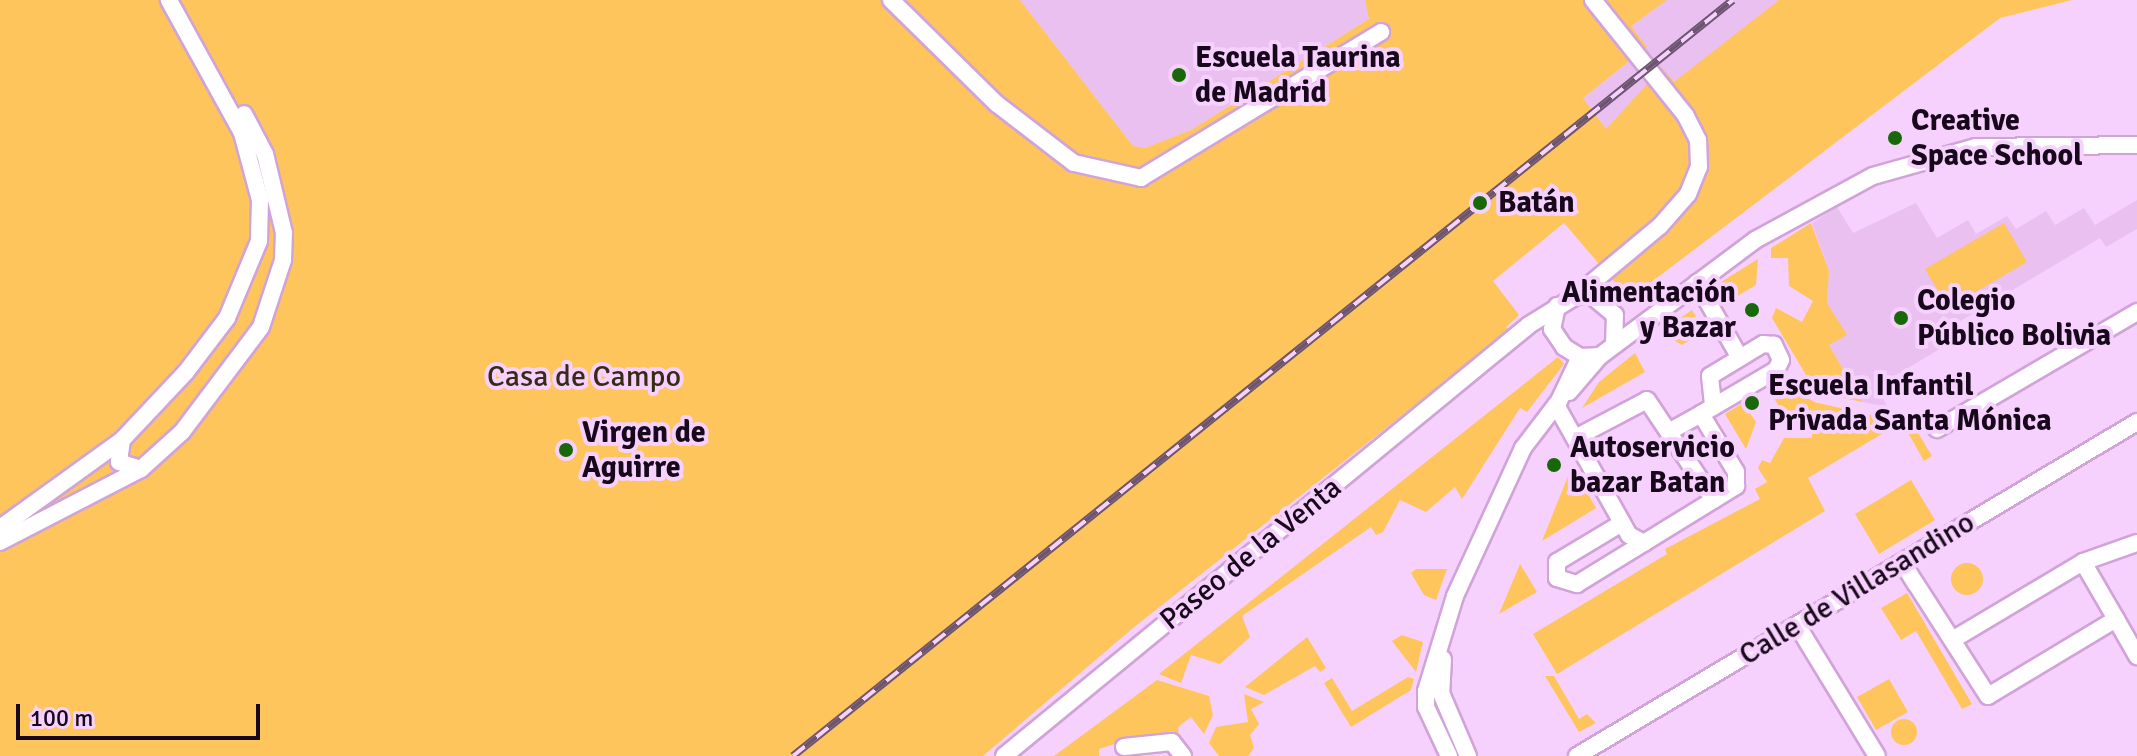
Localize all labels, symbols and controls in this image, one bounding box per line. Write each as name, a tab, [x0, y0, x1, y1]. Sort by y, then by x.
place label: Escuela Taurina de Madrid	[1195, 40, 1401, 110]
marker: Escuela Taurina de Madrid	[1170, 66, 1188, 84]
place label: Creative Space School	[1911, 103, 2083, 174]
marker: Creative Space School	[1886, 129, 1904, 147]
place label: Batán	[1498, 185, 1575, 221]
marker: Batán	[1469, 192, 1491, 214]
place label: Alimentación y Bazar	[1562, 275, 1736, 346]
place label: Colegio Público Bolivia	[1917, 283, 2111, 354]
marker: Alimentación y Bazar	[1743, 301, 1761, 319]
marker: Colegio Público Bolivia	[1892, 309, 1910, 327]
park label: Casa de Campo	[487, 359, 681, 395]
place label: Escuela Infantil Privada Santa Mónica	[1768, 368, 2052, 438]
marker: Escuela Infantil Privada Santa Mónica	[1743, 394, 1761, 412]
place label: Virgen de Aguirre	[582, 415, 706, 486]
place label: Autoservicio bazar Batan	[1570, 430, 1735, 500]
marker: Virgen de Aguirre	[557, 441, 575, 459]
marker: Autoservicio bazar Batan	[1545, 456, 1563, 474]
street label: Paseo de la Venta	[1153, 470, 1349, 638]
street label: Calle de Villasandino	[1733, 505, 1981, 673]
scale bar	[20, 688, 264, 738]
text: 100 m	[30, 703, 93, 733]

